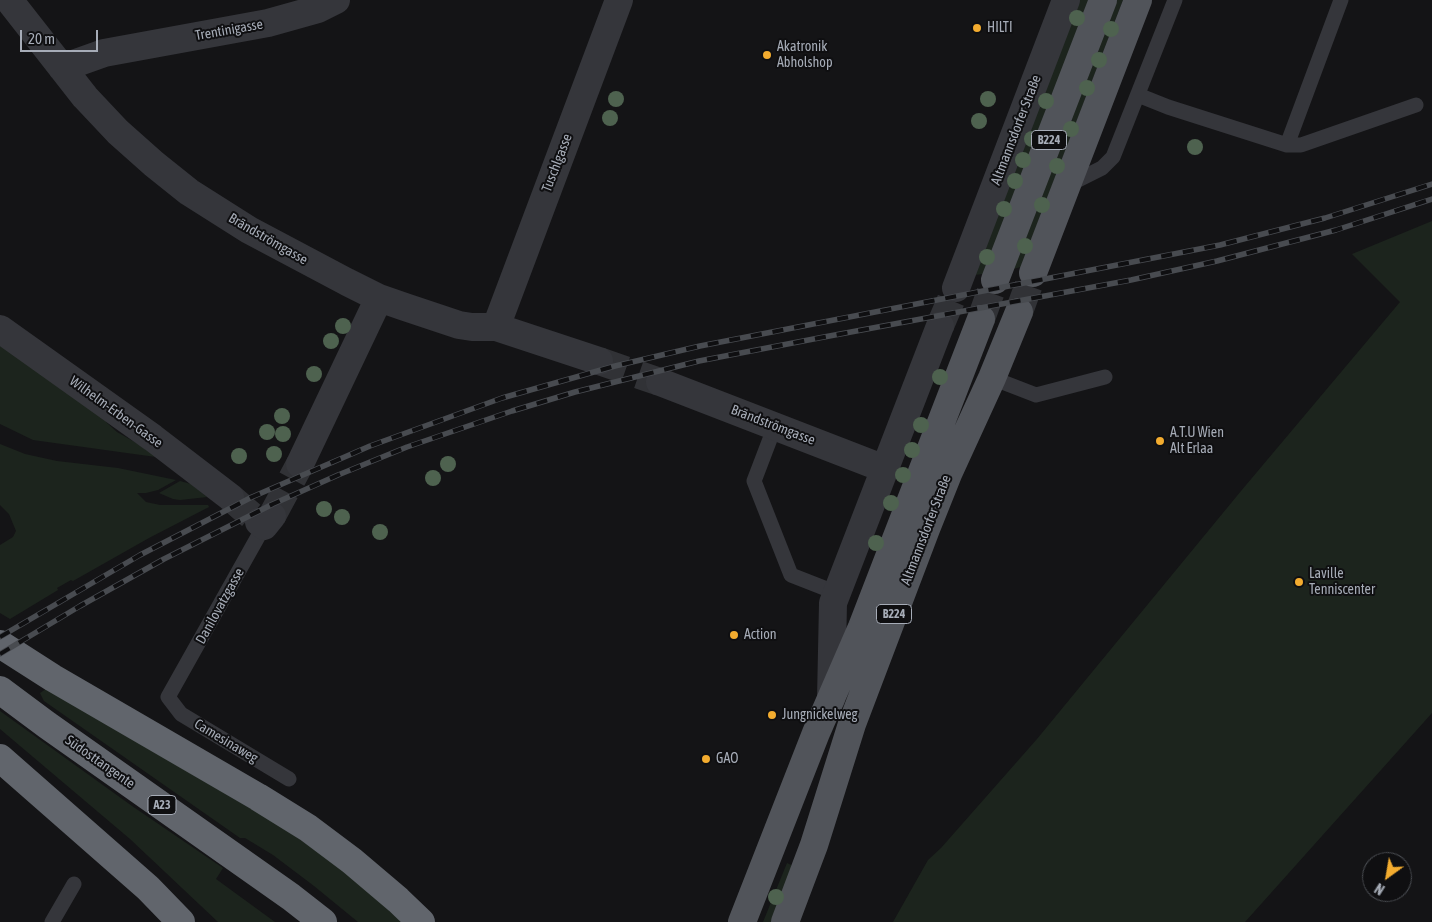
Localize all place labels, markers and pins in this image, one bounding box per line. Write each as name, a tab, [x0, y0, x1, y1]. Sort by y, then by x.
place label: HILTI	[987, 20, 1013, 36]
marker: HILTI	[971, 22, 983, 34]
place label: Akatronik Abholshop	[777, 39, 833, 72]
marker: Akatronik Abholshop	[761, 49, 773, 61]
place label: A.T.U Wien Alt Erlaa	[1170, 425, 1224, 458]
marker: A.T.U Wien Alt Erlaa	[1154, 435, 1166, 447]
place label: Laville Tenniscenter	[1309, 566, 1375, 598]
marker: Laville Tenniscenter	[1293, 576, 1305, 588]
place label: Action	[744, 627, 777, 643]
marker: Action	[728, 629, 740, 641]
place label: Jungnickelweg	[782, 707, 858, 723]
marker: Jungnickelweg	[766, 709, 778, 721]
place label: GAO	[716, 751, 738, 767]
marker: GAO	[700, 753, 712, 765]

